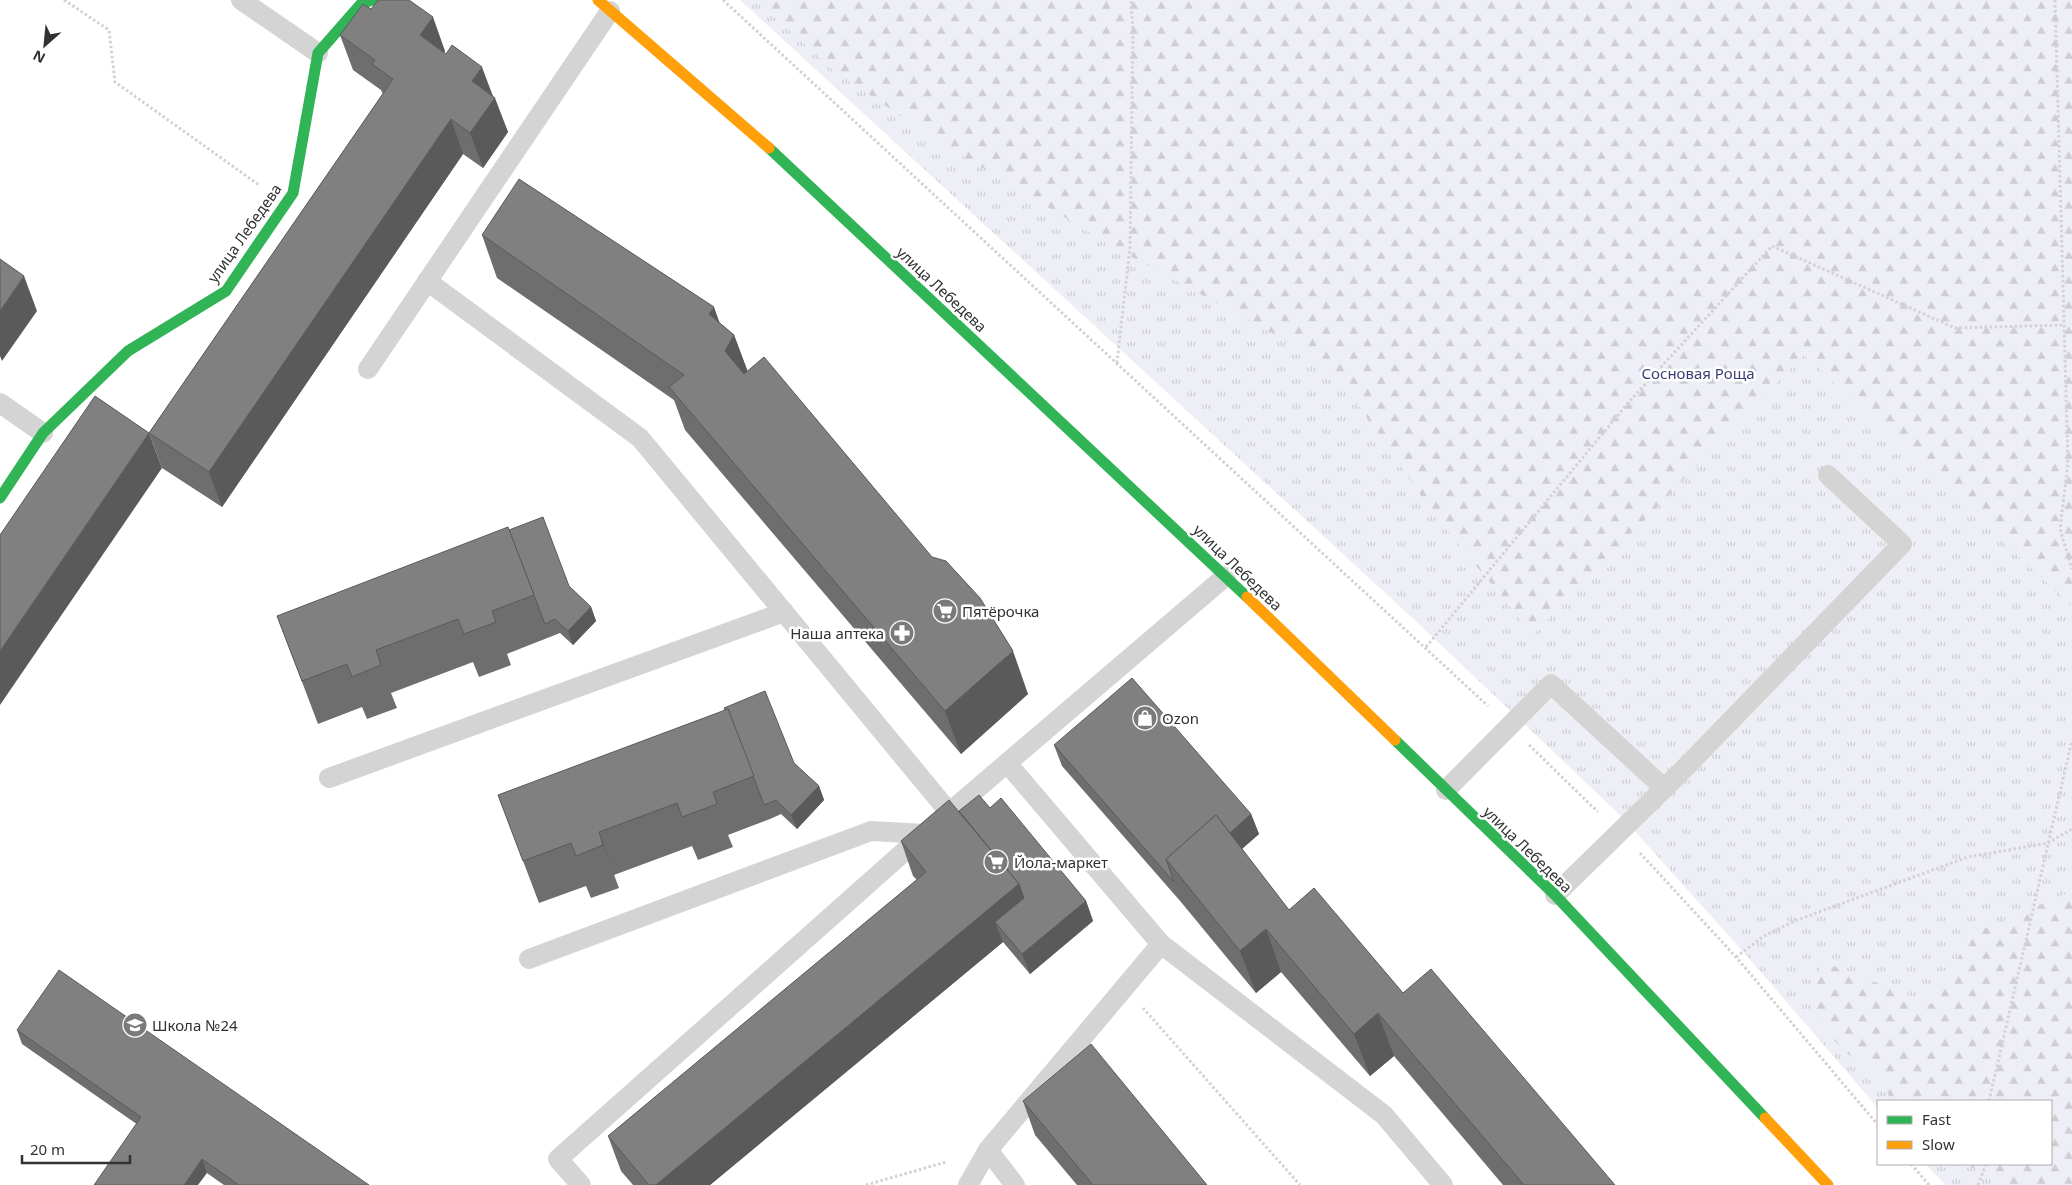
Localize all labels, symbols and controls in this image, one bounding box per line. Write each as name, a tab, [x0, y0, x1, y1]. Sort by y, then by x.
north arrow	[20, 20, 70, 70]
text: N	[29, 46, 48, 68]
street label: улица Лебедева	[202, 180, 286, 286]
street label: улица Лебедева	[893, 242, 991, 336]
park label: Сосновая Роща	[1641, 363, 1755, 383]
street label: улица Лебедева	[1189, 519, 1287, 615]
supermarket icon: Пятёрочка	[932, 598, 958, 624]
place label: Пятёрочка	[962, 601, 1039, 621]
pharmacy icon: Наша аптека	[889, 620, 915, 646]
place label: Наша аптека	[790, 623, 884, 643]
shop icon: Ozon	[1132, 705, 1158, 731]
place label: Ozon	[1162, 708, 1199, 728]
street label: улица Лебедева	[1479, 801, 1577, 897]
supermarket icon: Йола-маркет	[983, 849, 1009, 875]
place label: Йола-маркет	[1014, 852, 1108, 872]
school or university icon: Школа №24	[122, 1012, 148, 1038]
place label: Школа №24	[152, 1015, 238, 1035]
legend	[1877, 1100, 2052, 1165]
text: Fast	[1922, 1109, 1951, 1129]
scale bar	[22, 1132, 130, 1164]
text: Slow	[1922, 1134, 1955, 1154]
text: 20 m	[30, 1139, 65, 1159]

